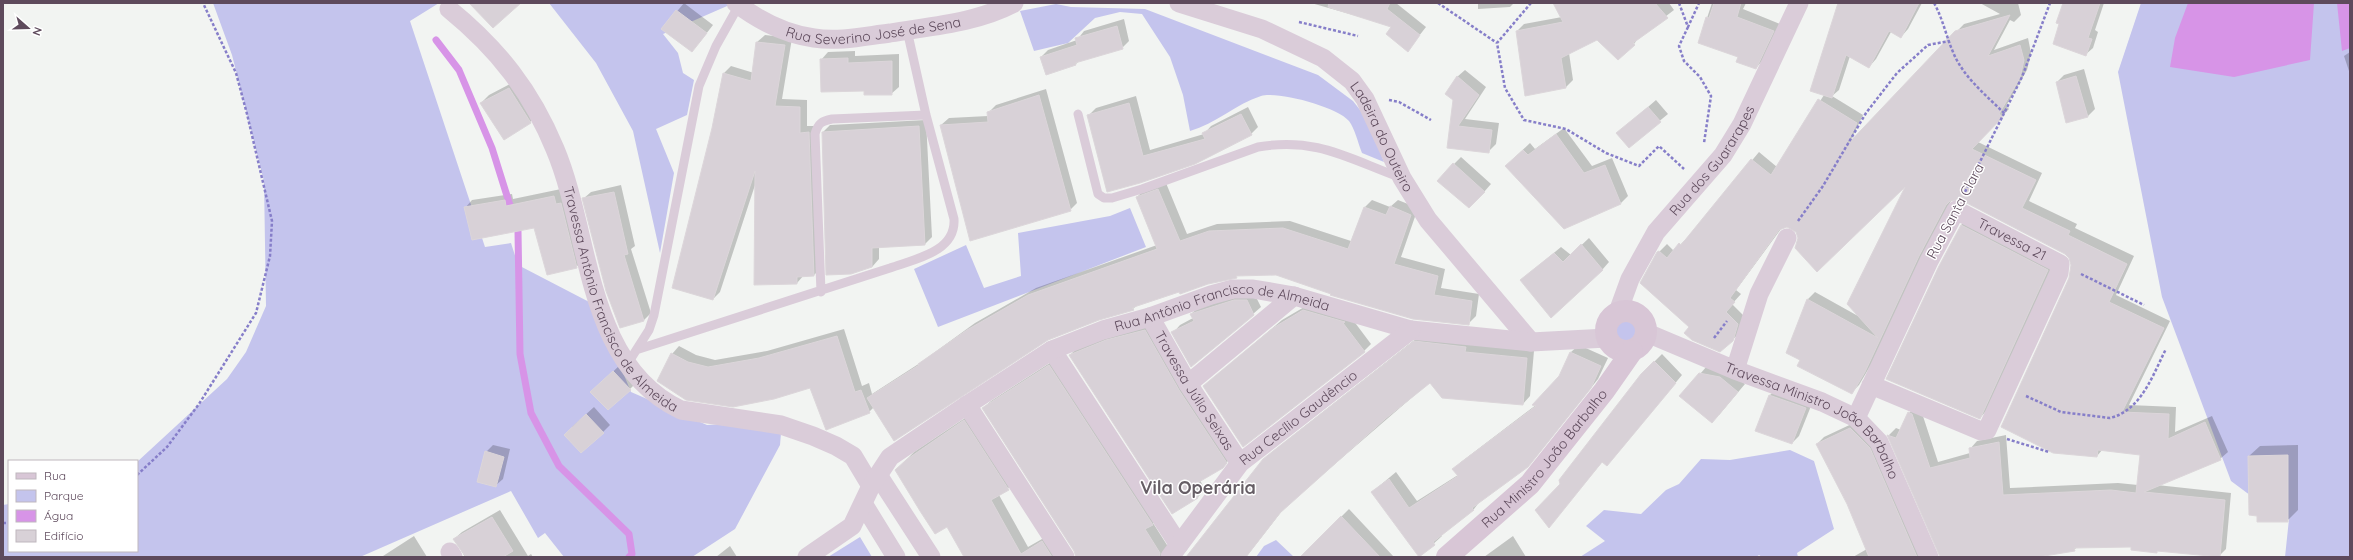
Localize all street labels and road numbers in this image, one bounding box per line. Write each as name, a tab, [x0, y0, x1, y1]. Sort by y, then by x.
street label: Rua Severino José de Sena	[783, 13, 962, 48]
street label: Ladeira do Outeiro	[1346, 78, 1417, 195]
street label: Rua dos Guararapes	[1665, 103, 1758, 219]
street label: Rua Santa Clara	[1922, 160, 1988, 262]
street label: Travessa Antônio Francisco de Almeida	[559, 184, 681, 416]
street label: Travessa 21	[1975, 214, 2049, 264]
street label: Rua Antônio Francisco de Almeida	[1112, 280, 1332, 335]
street label: Travessa Júlio Seixas	[1151, 328, 1238, 454]
street label: Travessa Ministro João Barbalho	[1722, 358, 1903, 482]
street label: Rua Cecílio Gaudêncio	[1236, 366, 1361, 469]
street label: Rua Ministro João Barbalho	[1478, 385, 1611, 532]

